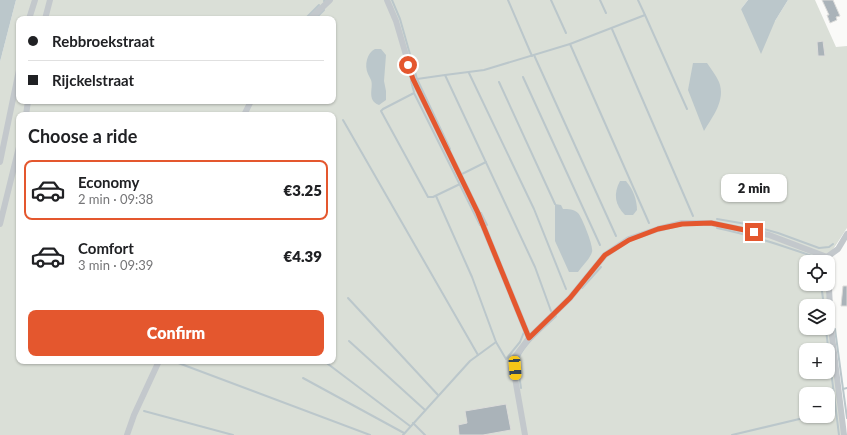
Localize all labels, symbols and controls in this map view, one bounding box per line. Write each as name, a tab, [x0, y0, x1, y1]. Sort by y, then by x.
text: Rebbroekstraat	[52, 32, 155, 50]
route start	[399, 56, 417, 74]
text: Rijckelstraat	[52, 71, 134, 89]
text: Choose a ride	[28, 125, 137, 147]
icon: car	[30, 172, 66, 208]
text: Economy	[78, 173, 139, 191]
callout: 2 min	[721, 174, 787, 202]
text: 2 min	[738, 180, 770, 196]
text: €3.25	[284, 181, 322, 199]
text: 2 min · 09:38	[78, 191, 153, 207]
route end	[745, 223, 763, 241]
icon: car	[30, 238, 66, 274]
text: Comfort	[78, 239, 134, 257]
text: €4.39	[284, 247, 322, 265]
map controls	[799, 255, 835, 423]
button: locate	[799, 255, 835, 291]
text: 3 min · 09:39	[78, 257, 153, 273]
button: layers	[799, 299, 835, 335]
button: Confirm	[28, 310, 324, 356]
button: +	[799, 343, 835, 379]
car	[508, 356, 522, 380]
button: −	[799, 387, 835, 423]

